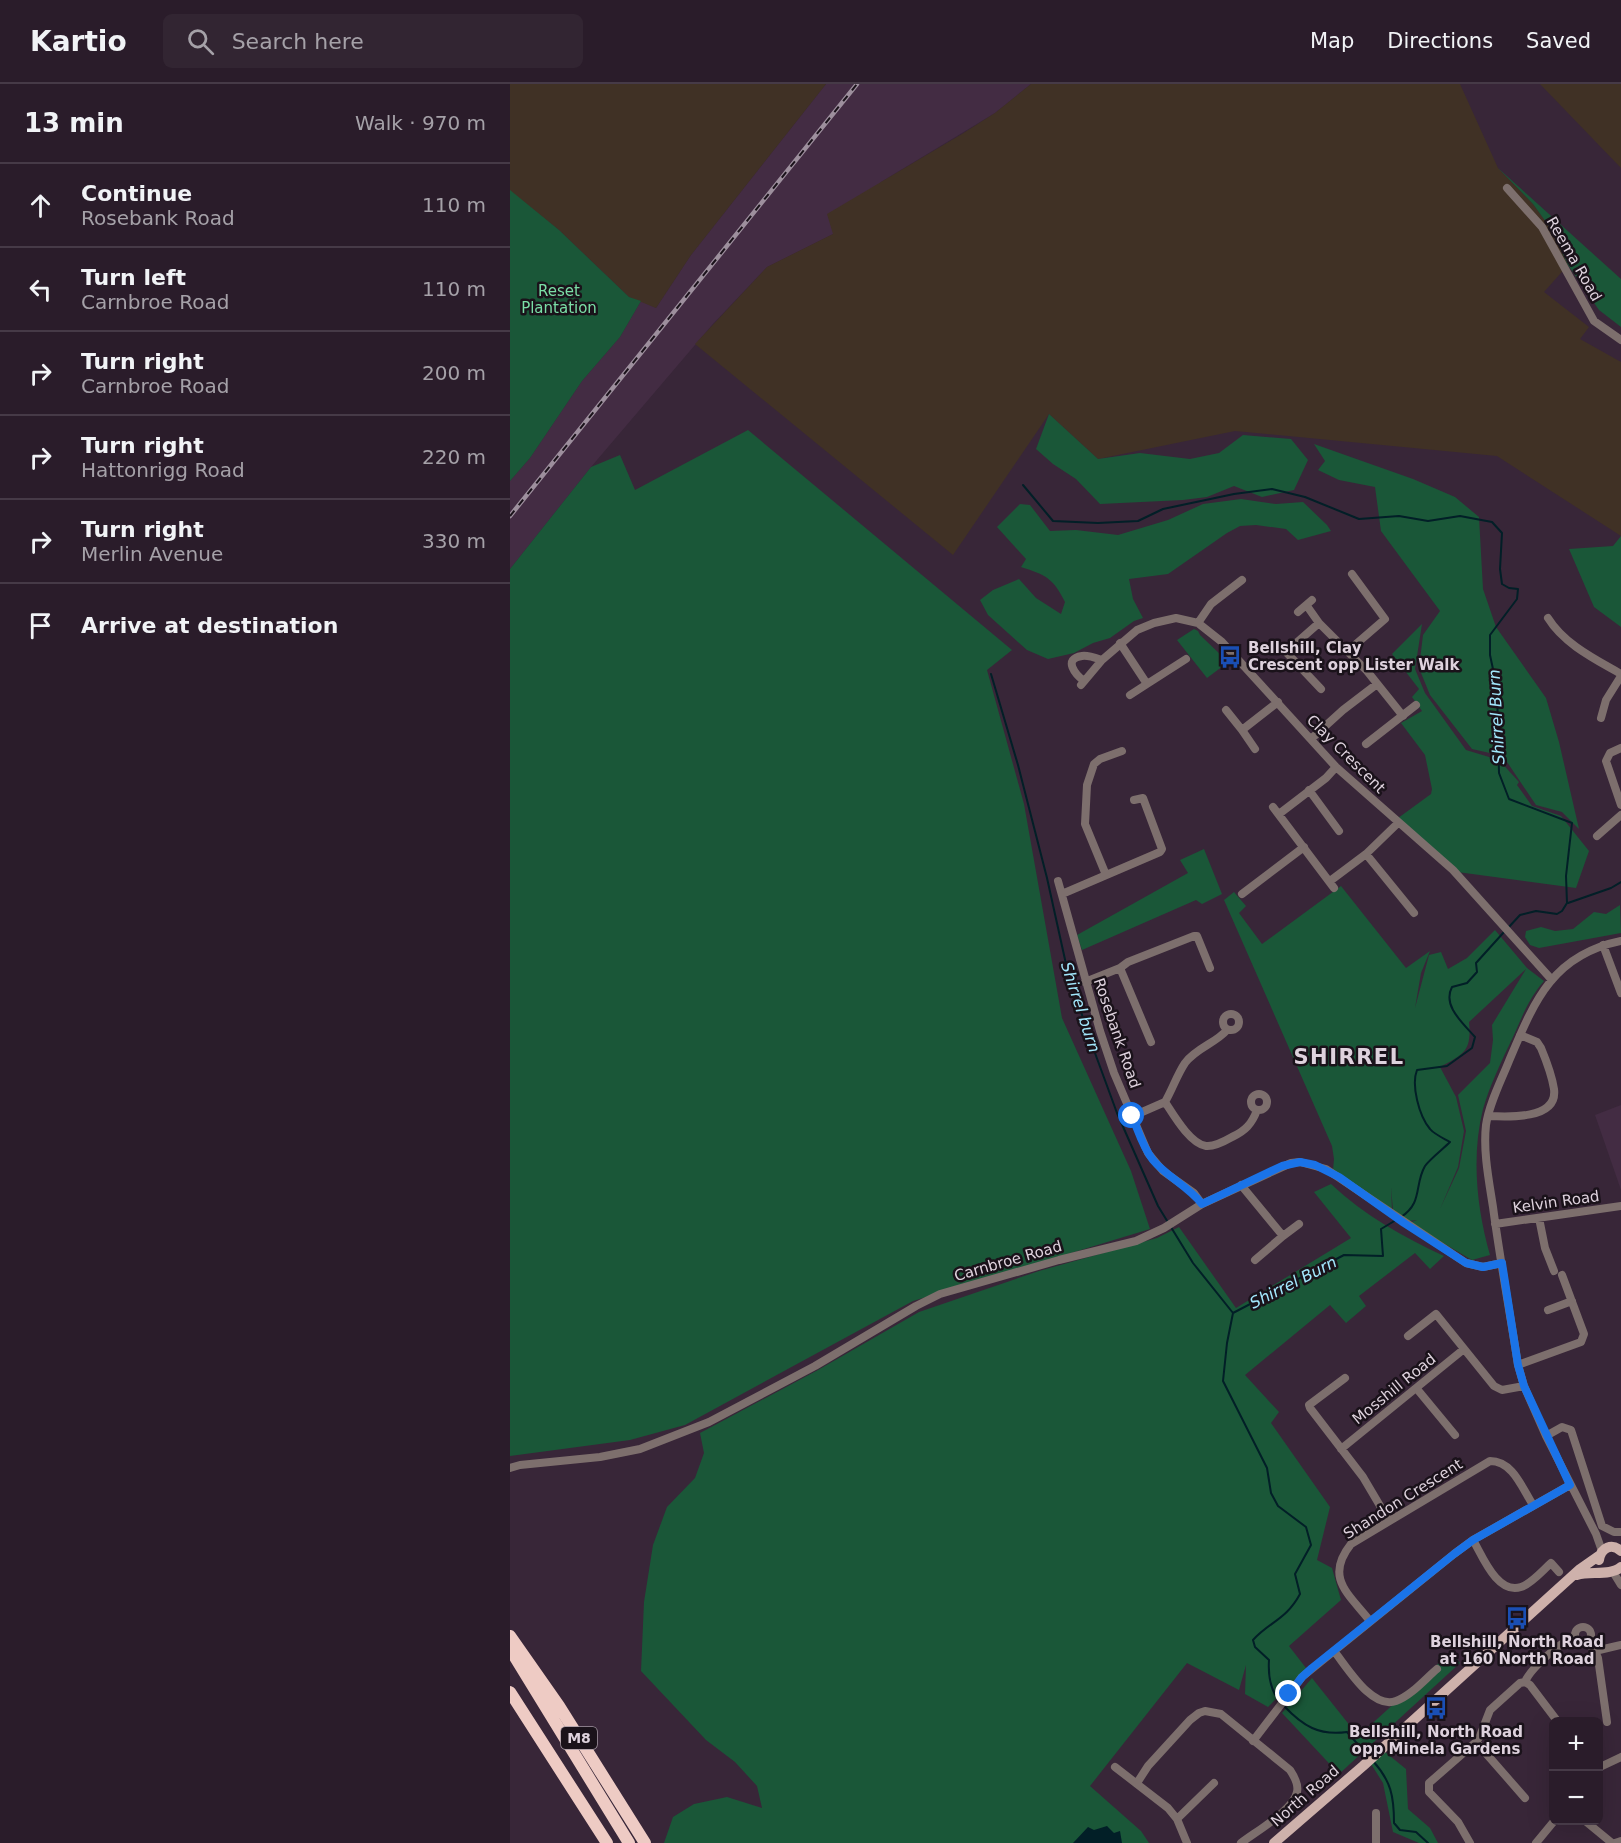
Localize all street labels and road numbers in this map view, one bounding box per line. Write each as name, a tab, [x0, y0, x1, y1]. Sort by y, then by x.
street label: Reema Road	[1543, 214, 1605, 304]
street label: Clay Crescent	[1303, 711, 1389, 797]
street label: Rosebank Road	[1090, 976, 1144, 1090]
street label: Kelvin Road	[1511, 1187, 1601, 1217]
street label: Carnbroe Road	[952, 1237, 1064, 1285]
street label: Mosshill Road	[1349, 1350, 1439, 1428]
street label: Shandon Crescent	[1340, 1455, 1466, 1543]
road number: M8	[561, 1727, 597, 1749]
street label: North Road	[1267, 1762, 1343, 1830]

